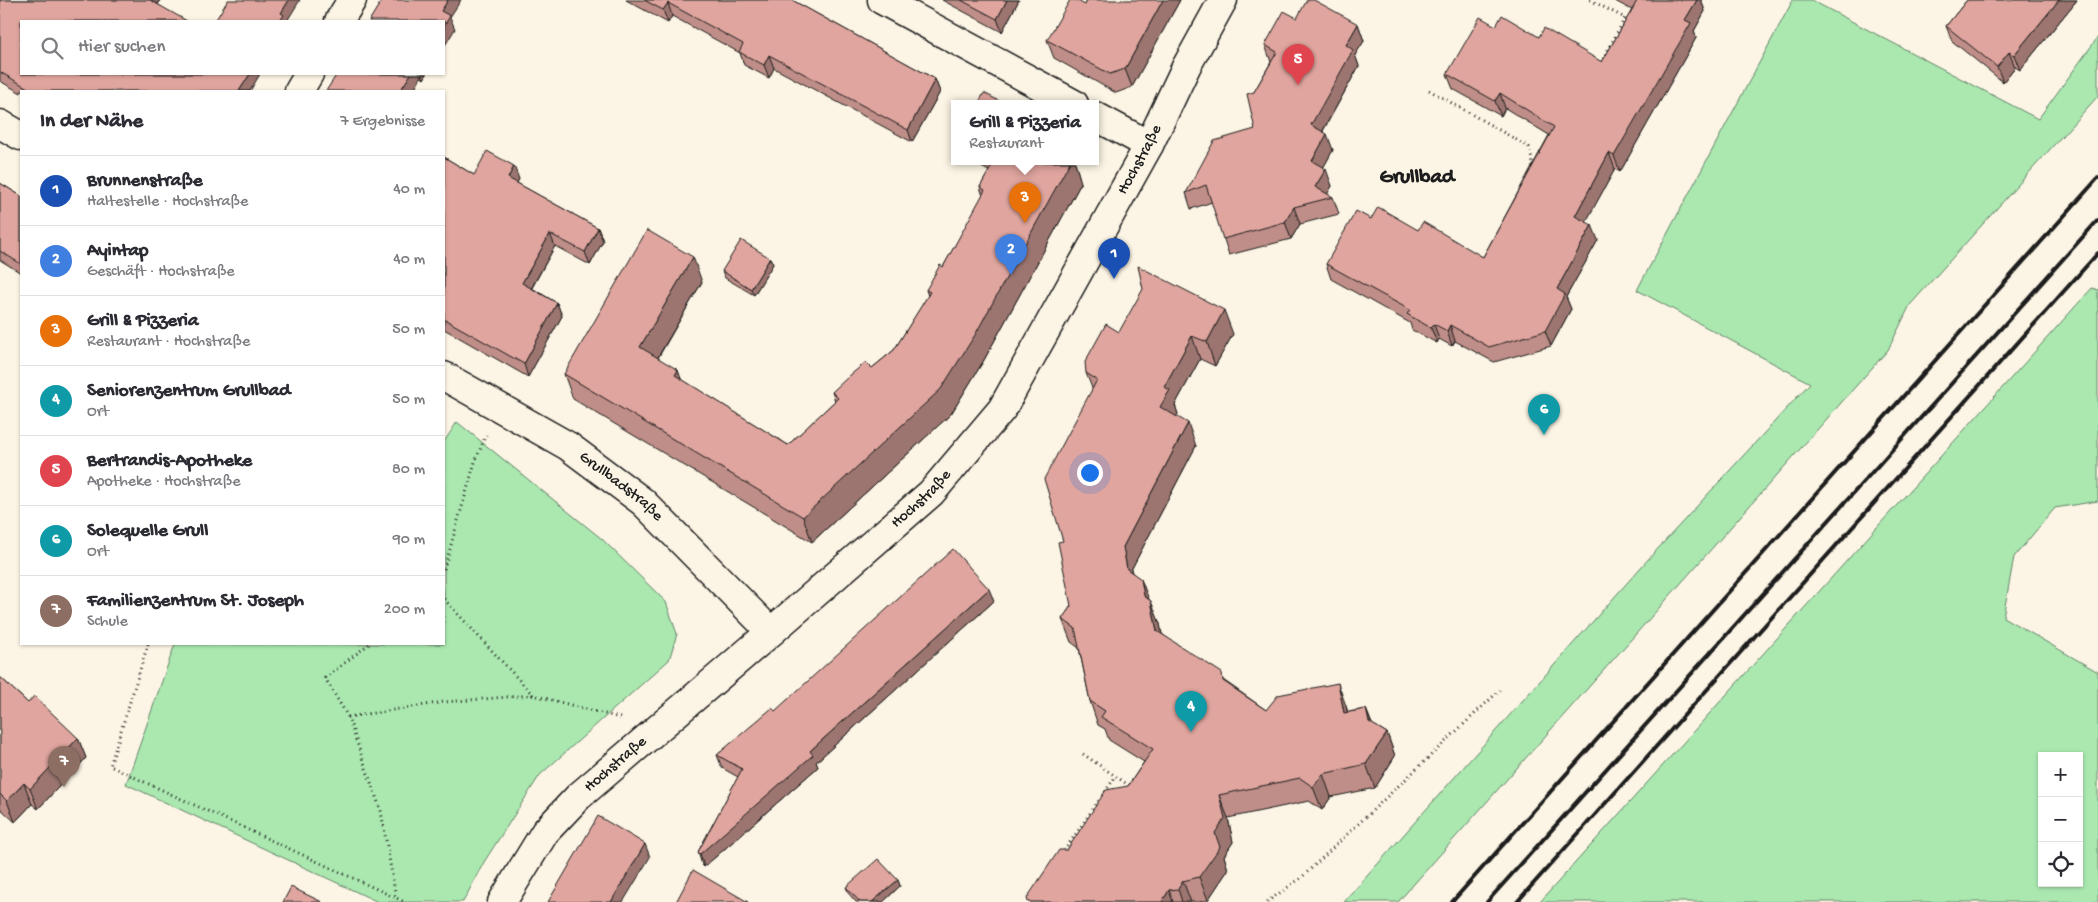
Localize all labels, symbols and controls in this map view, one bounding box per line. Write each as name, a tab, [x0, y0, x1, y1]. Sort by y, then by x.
search box	[20, 20, 445, 75]
icon: search	[38, 34, 66, 62]
text: Hier suchen	[78, 36, 165, 59]
pin: 5	[1282, 44, 1314, 85]
popup	[951, 100, 1099, 165]
text: In der Nähe	[40, 110, 143, 135]
text: Grill & Pizzeria	[969, 112, 1081, 135]
text: 7 Ergebnisse	[340, 113, 425, 132]
street label: Hochstraße	[1114, 121, 1167, 198]
text: Restaurant	[969, 135, 1043, 154]
district label: Grullbad	[1380, 166, 1457, 191]
text: Brunnenstraße	[87, 170, 203, 193]
text: 1	[53, 181, 59, 200]
text: 40 m	[393, 181, 425, 200]
pin: 3	[1009, 182, 1041, 223]
text: Haltestelle · Hochstraße	[87, 193, 248, 212]
pin: 2	[995, 234, 1027, 275]
pin: 1	[1098, 238, 1130, 279]
text: Ayintap	[87, 240, 148, 263]
text: 2	[52, 251, 60, 270]
text: 40 m	[393, 251, 425, 270]
text: Geschäft · Hochstraße	[87, 263, 235, 282]
text: Grill & Pizzeria	[87, 310, 199, 333]
text: 3	[52, 321, 60, 340]
text: 50 m	[392, 321, 425, 340]
text: Restaurant · Hochstraße	[87, 333, 250, 352]
text: Seniorenzentrum Grullbad	[87, 380, 291, 403]
text: 4	[52, 391, 60, 410]
text: 50 m	[392, 391, 425, 410]
pin: 6	[1528, 394, 1560, 435]
text: Ort	[87, 403, 109, 422]
street label: Grullbadstraße	[575, 448, 667, 526]
text: Bertrandis-Apotheke	[87, 450, 252, 473]
your location	[1077, 460, 1103, 486]
text: 5	[52, 461, 60, 480]
text: 80 m	[392, 461, 425, 480]
street label: Hochstraße	[888, 466, 956, 533]
text: Apotheke · Hochstraße	[87, 473, 240, 492]
text: Solequelle Grull	[87, 520, 208, 543]
text: 6	[52, 531, 60, 550]
text: 90 m	[393, 531, 425, 550]
text: Ort	[87, 543, 109, 562]
text: Familienzentrum St. Joseph	[87, 590, 304, 613]
text: 7	[52, 601, 60, 620]
text: 200 m	[384, 601, 425, 620]
text: Schule	[87, 613, 128, 632]
pin: 4	[1175, 691, 1207, 732]
street label: Hochstraße	[581, 732, 652, 797]
pin: 7	[48, 746, 80, 787]
map controls	[2038, 752, 2083, 887]
button: +	[2038, 752, 2083, 797]
button: −	[2038, 797, 2083, 842]
button: locate	[2038, 842, 2083, 887]

